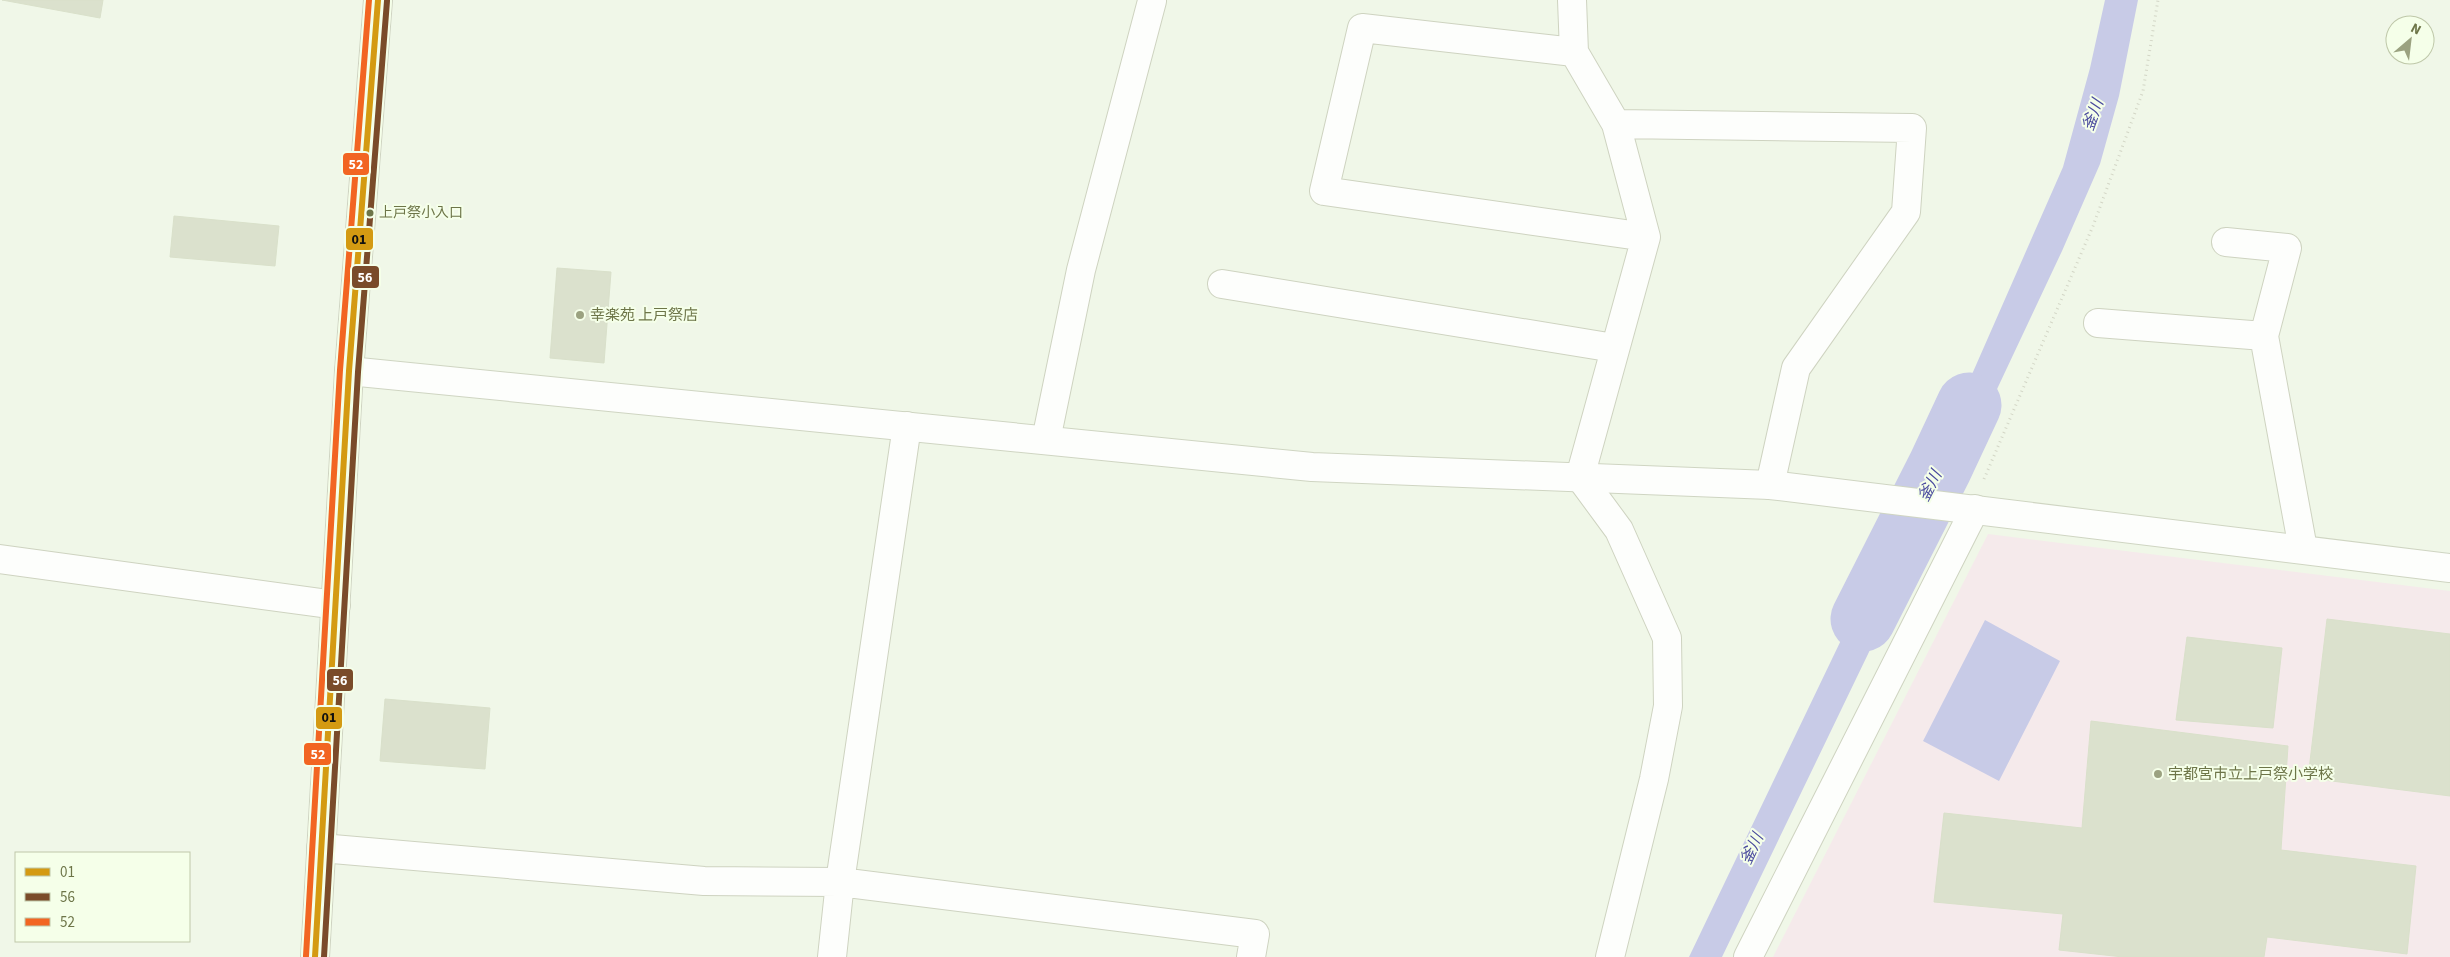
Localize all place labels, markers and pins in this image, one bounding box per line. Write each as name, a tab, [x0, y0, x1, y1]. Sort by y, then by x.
place label: 上戸祭小入口	[379, 203, 463, 223]
marker: 上戸祭小入口	[365, 208, 375, 218]
place label: 幸楽苑 上戸祭店	[590, 305, 698, 326]
marker: 幸楽苑 上戸祭店	[574, 309, 586, 321]
place label: 宇都宮市立上戸祭小学校	[2168, 764, 2333, 785]
marker: 宇都宮市立上戸祭小学校	[2152, 768, 2164, 780]

